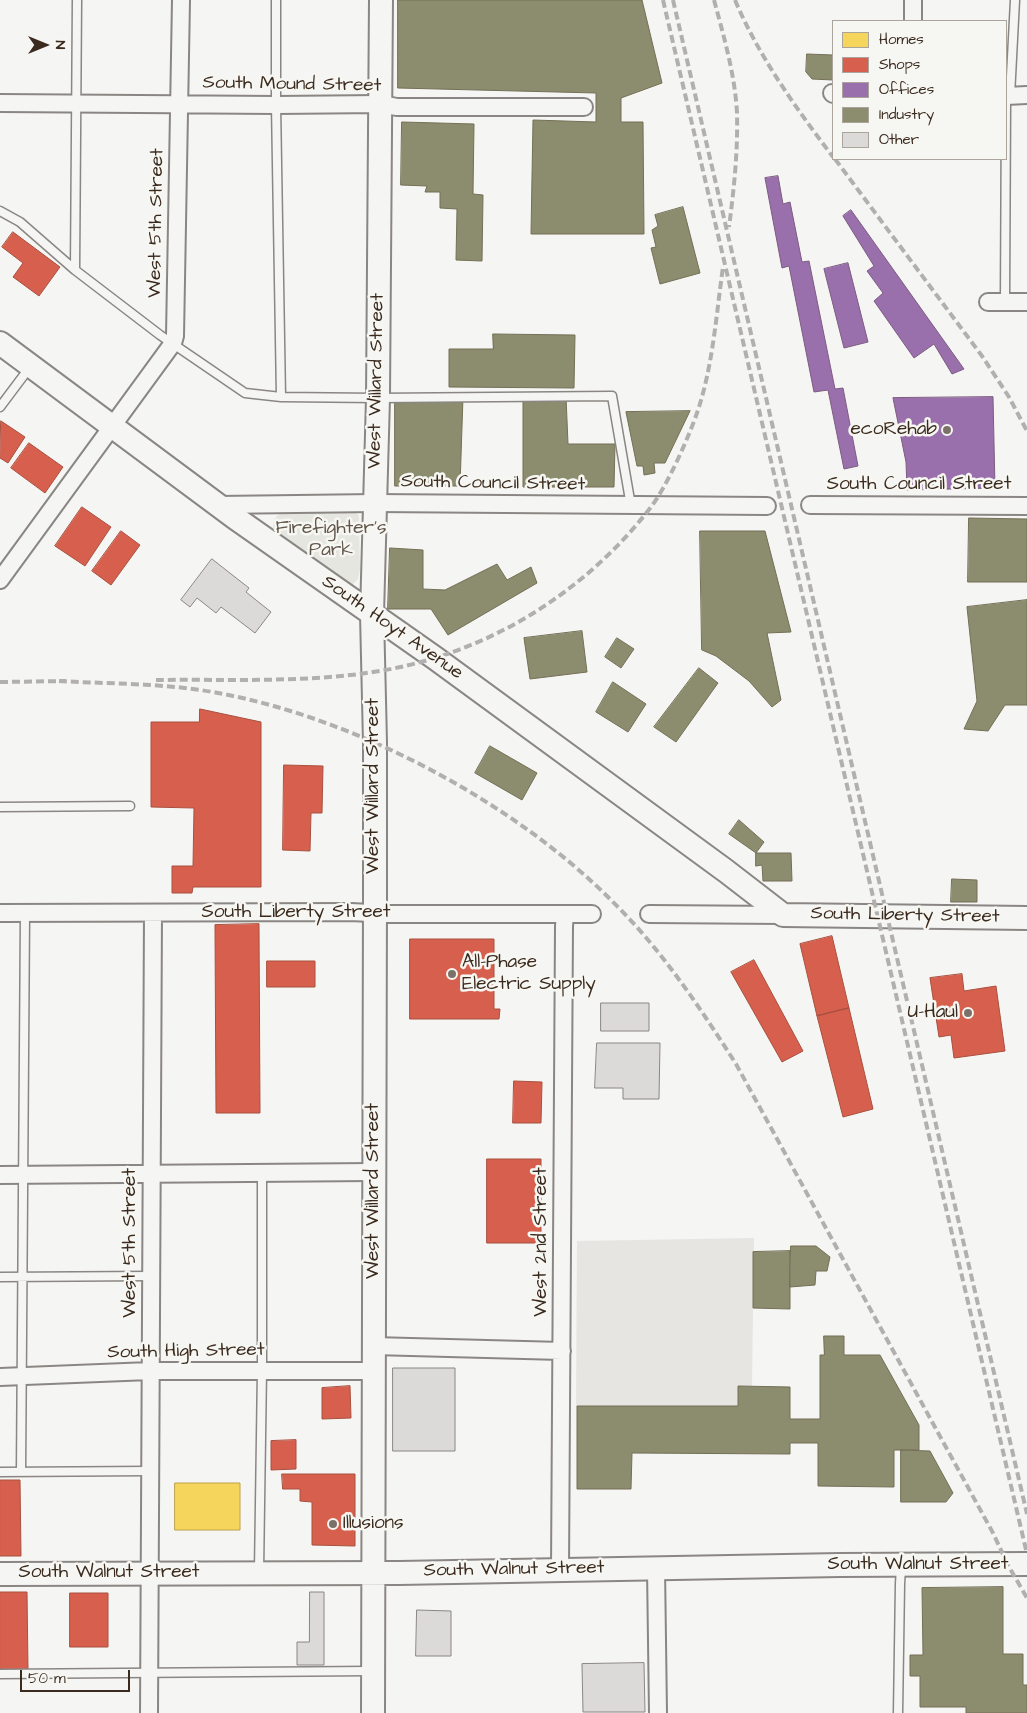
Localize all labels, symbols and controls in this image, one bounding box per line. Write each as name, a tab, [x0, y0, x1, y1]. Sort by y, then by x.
north arrow	[20, 20, 70, 70]
legend	[832, 20, 1007, 160]
text: Homes	[879, 29, 924, 50]
text: N	[50, 41, 70, 49]
text: Shops	[879, 54, 920, 75]
street label: South Mound Street	[202, 72, 382, 98]
text: Offices	[879, 79, 934, 100]
text: Industry	[879, 104, 934, 125]
text: Other	[879, 129, 919, 150]
street label: West 5th Street	[144, 148, 170, 298]
street label: West Willard Street	[364, 293, 390, 469]
place label: ecoRehab	[850, 419, 937, 441]
marker: ecoRehab	[941, 424, 953, 436]
street label: South Council Street	[400, 471, 586, 497]
street label: South Council Street	[827, 474, 1011, 496]
park label: Firefighter's Park	[275, 518, 387, 562]
street label: South Hoyt Avenue	[317, 571, 467, 685]
street label: West Willard Street	[363, 698, 385, 874]
street label: South Liberty Street	[201, 902, 391, 924]
street label: South Liberty Street	[810, 903, 1000, 929]
place label: All-Phase Electric Supply	[462, 952, 596, 996]
marker: All-Phase Electric Supply	[446, 968, 458, 980]
place label: U-Haul	[908, 1002, 958, 1024]
marker: U-Haul	[962, 1007, 974, 1019]
street label: West Willard Street	[363, 1103, 385, 1279]
street label: West 2nd Street	[531, 1167, 553, 1317]
street label: West 5th Street	[120, 1168, 142, 1318]
street label: South High Street	[107, 1339, 265, 1365]
place label: Illusions	[343, 1513, 404, 1535]
marker: Illusions	[327, 1518, 339, 1530]
street label: South Walnut Street	[828, 1554, 1008, 1576]
street label: South Walnut Street	[423, 1557, 605, 1583]
street label: South Walnut Street	[19, 1562, 199, 1584]
scale bar	[22, 1660, 132, 1692]
text: 50 m	[28, 1668, 66, 1689]

